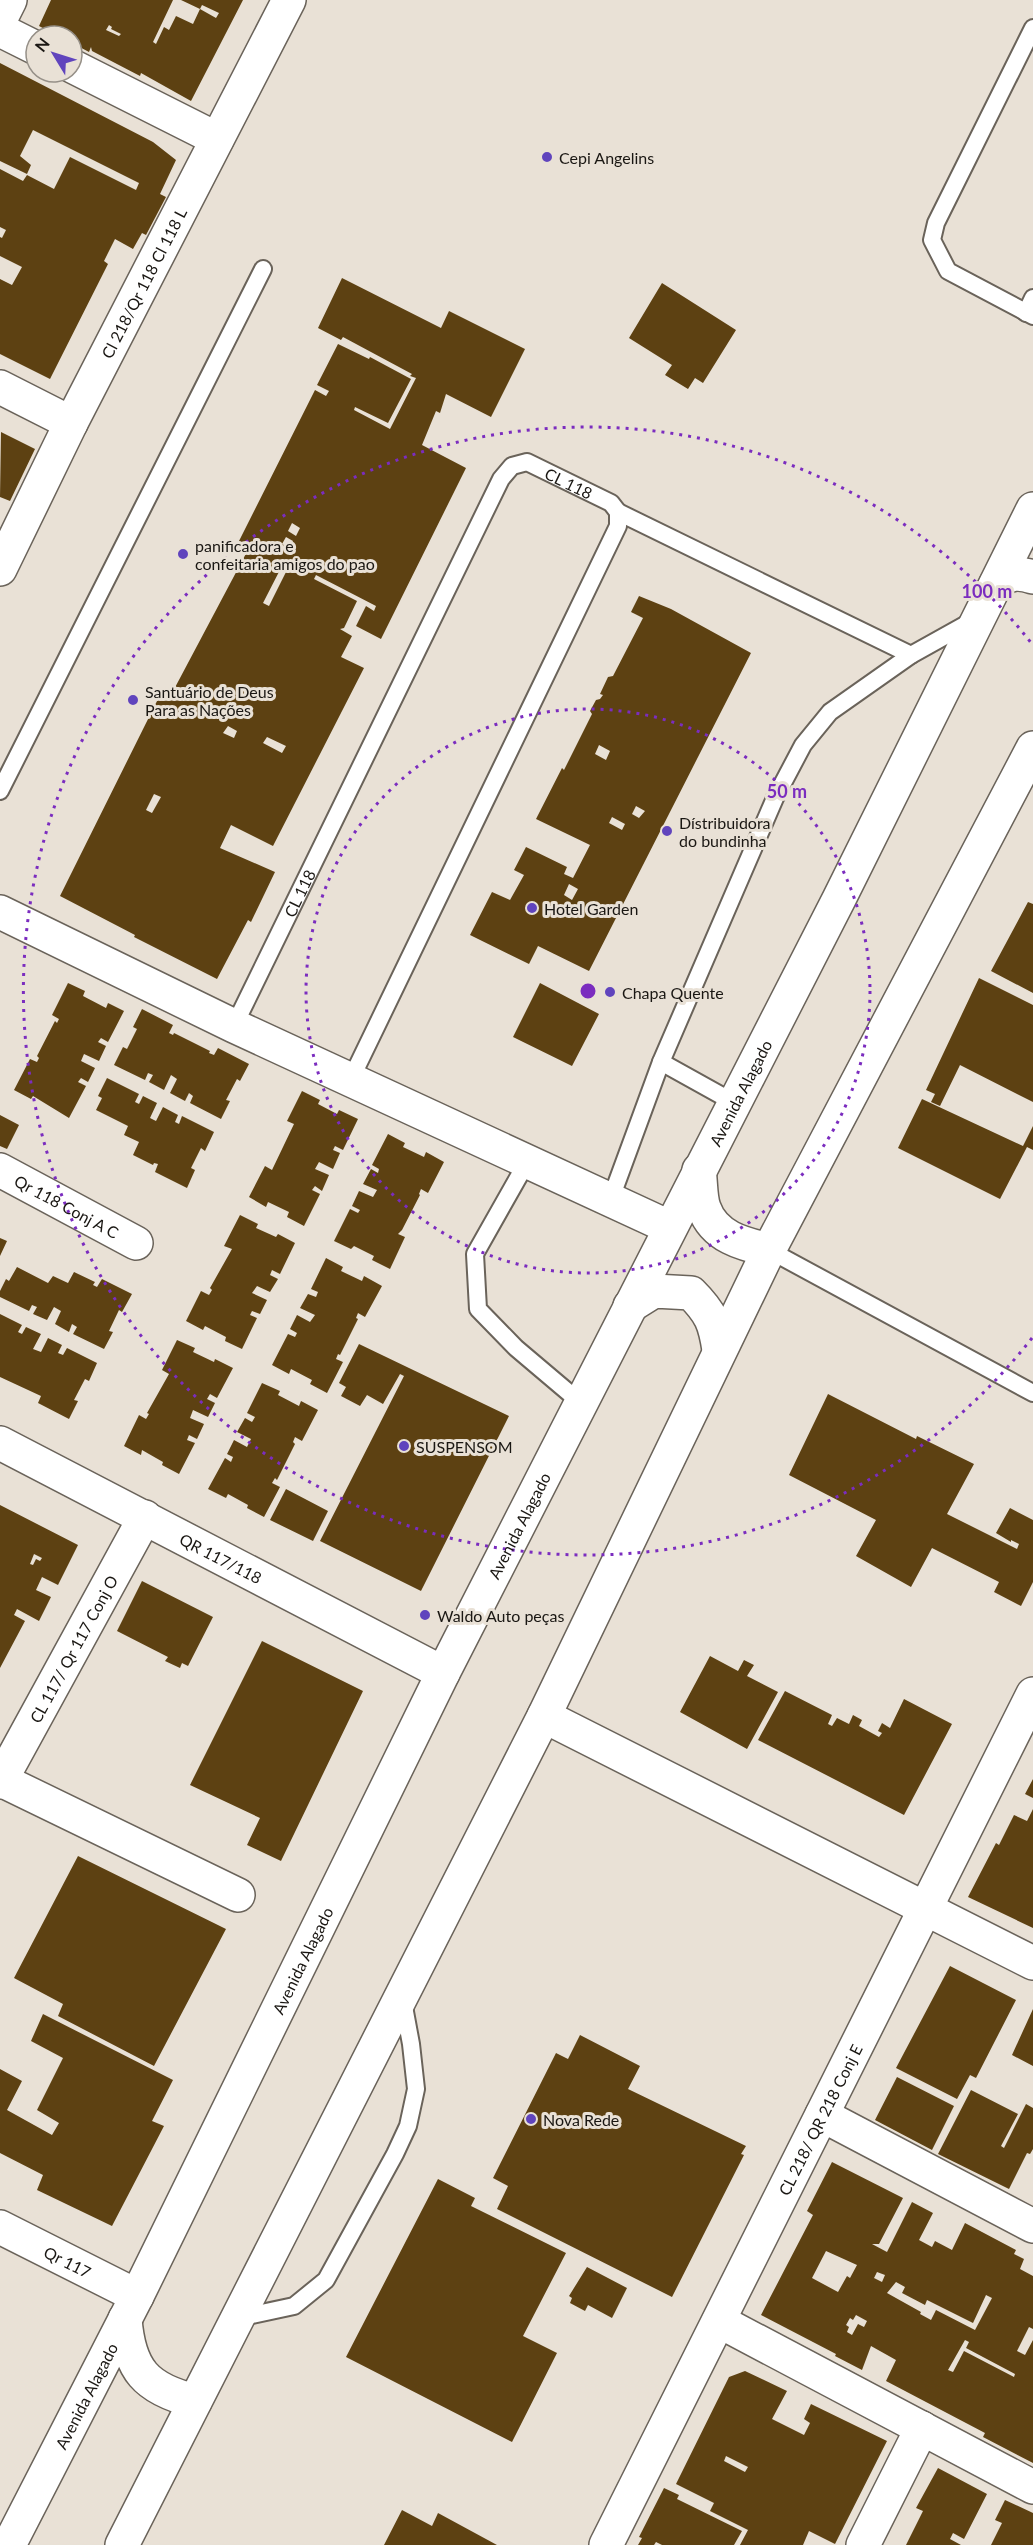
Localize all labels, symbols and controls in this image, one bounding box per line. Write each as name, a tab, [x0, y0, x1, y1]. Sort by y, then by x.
north arrow	[24, 24, 84, 84]
text: N	[31, 34, 53, 55]
place label: Cepi Angelins	[559, 148, 654, 167]
marker: Cepi Angelins	[540, 150, 554, 164]
street label: Cl 218/Qr 118 Cl 118 L	[97, 205, 190, 361]
street label: CL 118	[542, 463, 596, 502]
place label: panificadora e confeitaria amigos do pao	[195, 536, 375, 573]
marker: panificadora e confeitaria amigos do pao	[176, 547, 190, 561]
text: 100 m	[962, 580, 1012, 602]
place label: Santuário de Deus Para as Nações	[145, 682, 274, 719]
marker: Santuário de Deus Para as Nações	[126, 693, 140, 707]
text: 50 m	[767, 780, 807, 802]
place label: Dístribuidora do bundinha	[679, 813, 771, 850]
marker: Dístribuidora do bundinha	[660, 824, 674, 838]
street label: CL 118	[279, 866, 319, 920]
place label: Hotel Garden	[544, 899, 638, 918]
marker: Hotel Garden	[525, 901, 539, 915]
centre of rings	[578, 981, 598, 1001]
place label: Chapa Quente	[622, 983, 724, 1002]
marker: Chapa Quente	[603, 985, 617, 999]
street label: Avenida Alagado	[705, 1036, 775, 1149]
street label: Qr 118 Conj A C	[12, 1170, 123, 1242]
place label: SUSPENSOM	[416, 1437, 513, 1456]
marker: SUSPENSOM	[397, 1439, 411, 1453]
street label: Avenida Alagado	[484, 1469, 554, 1582]
street label: QR 117/118	[177, 1529, 265, 1587]
street label: CL 117/ Qr 117 Conj O	[25, 1571, 121, 1726]
place label: Waldo Auto peças	[437, 1606, 564, 1625]
marker: Waldo Auto peças	[418, 1608, 432, 1622]
street label: Avenida Alagado	[268, 1904, 336, 2017]
street label: CL 218/ QR 218 Conj E	[774, 2041, 865, 2198]
place label: Nova Rede	[543, 2110, 619, 2129]
marker: Nova Rede	[524, 2112, 538, 2126]
street label: Qr 117	[41, 2241, 95, 2281]
street label: Avenida Alagado	[51, 2339, 121, 2452]

